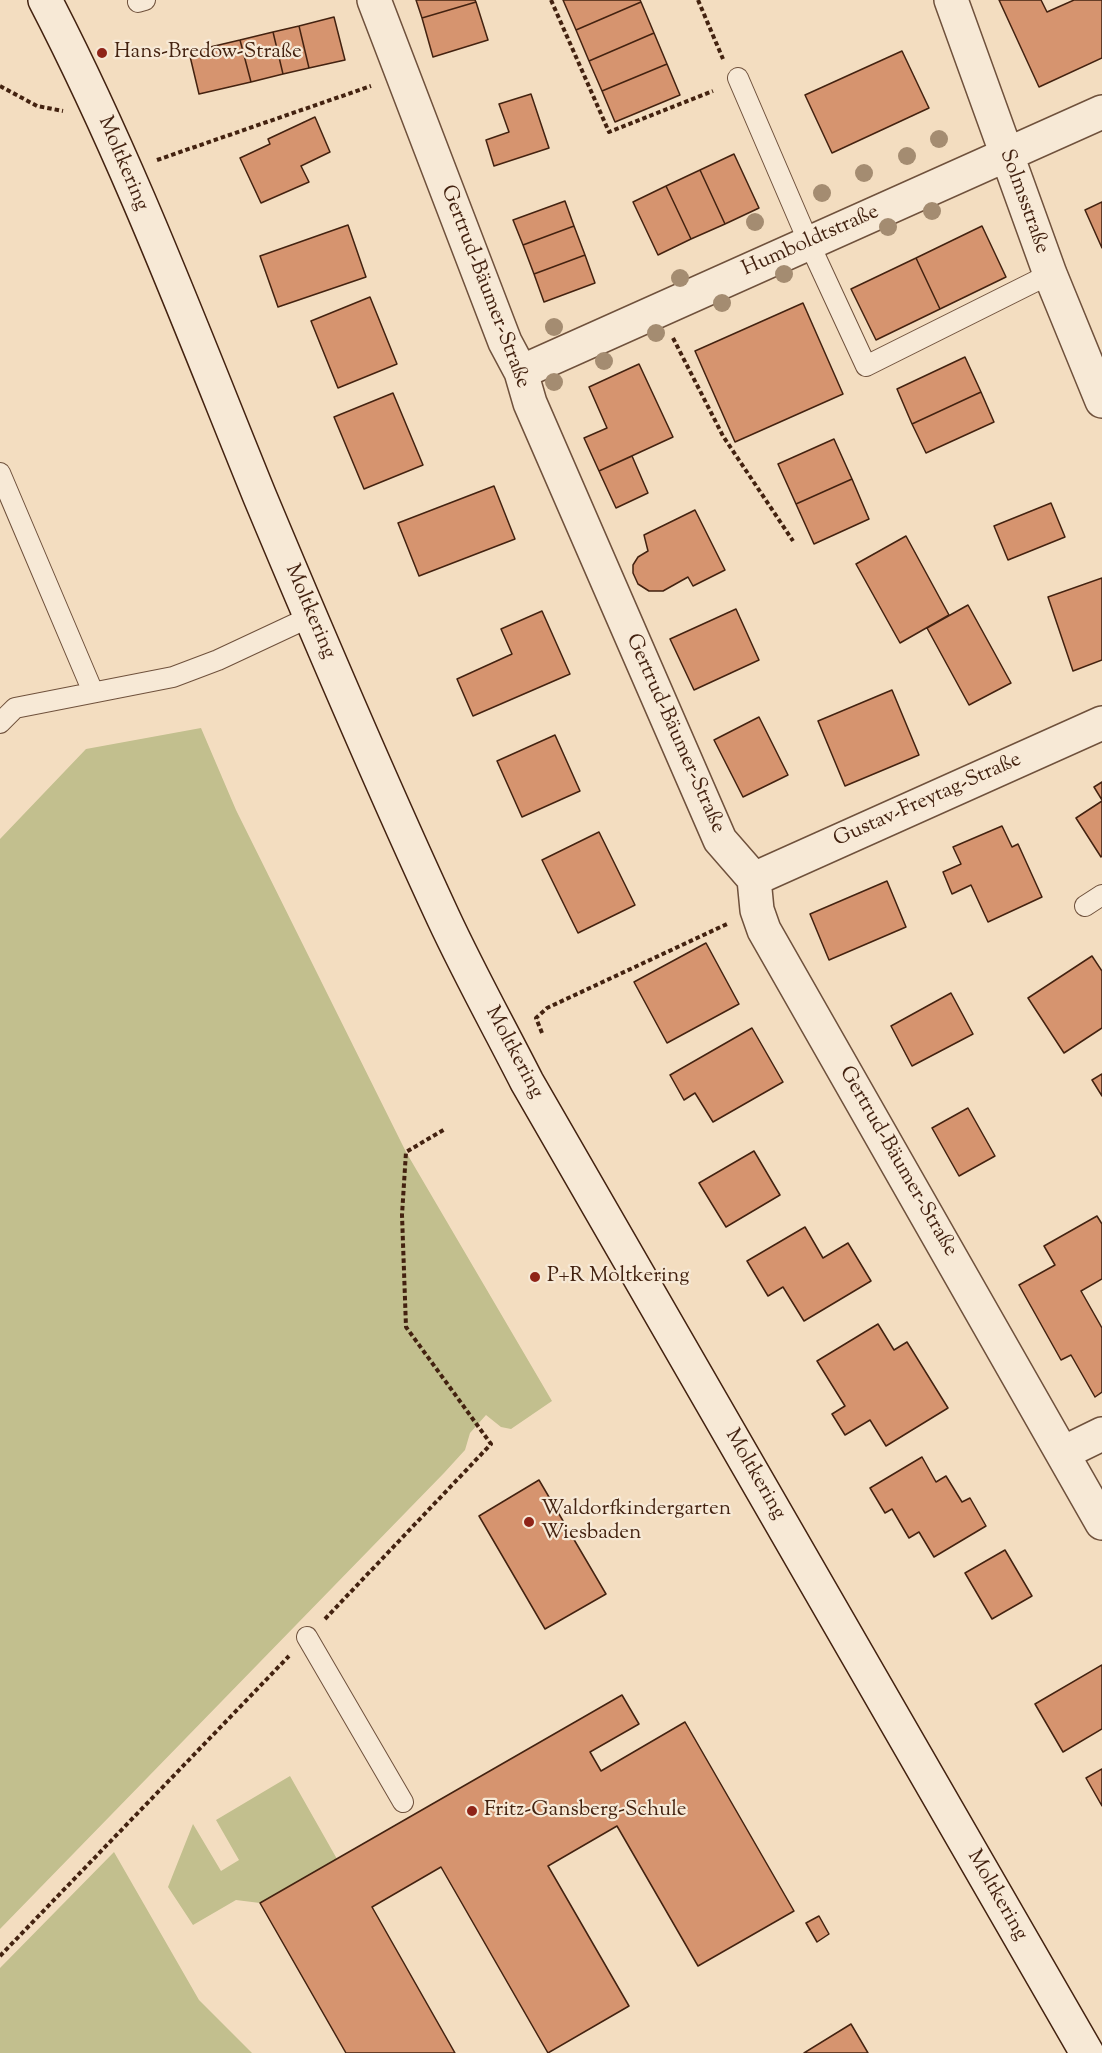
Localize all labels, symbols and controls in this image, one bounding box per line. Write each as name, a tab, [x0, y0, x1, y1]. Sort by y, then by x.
place label: Hans-Bredow-Straße	[114, 40, 302, 66]
marker: Hans-Bredow-Straße	[95, 46, 109, 60]
street label: Moltkering	[91, 113, 153, 215]
street label: Solmsstraße	[992, 146, 1054, 258]
street label: Gertrud-Bäumer-Straße	[434, 182, 534, 392]
street label: Humboldtstraße	[739, 201, 883, 283]
street label: Moltkering	[278, 561, 340, 663]
street label: Gertrud-Bäumer-Straße	[619, 630, 729, 838]
street label: Gustav-Freytag-Straße	[830, 748, 1026, 854]
street label: Moltkering	[478, 1003, 548, 1103]
street label: Gertrud-Bäumer-Straße	[832, 1062, 962, 1262]
place label: P+R Moltkering	[547, 1264, 689, 1290]
marker: P+R Moltkering	[528, 1270, 542, 1284]
street label: Moltkering	[718, 1425, 790, 1525]
place label: Waldorfkindergarten Wiesbaden	[541, 1497, 731, 1547]
marker: Waldorfkindergarten Wiesbaden	[522, 1515, 536, 1529]
place label: Fritz-Gansberg-Schule	[484, 1798, 687, 1824]
marker: Fritz-Gansberg-Schule	[465, 1804, 479, 1818]
street label: Moltkering	[960, 1846, 1032, 1946]

